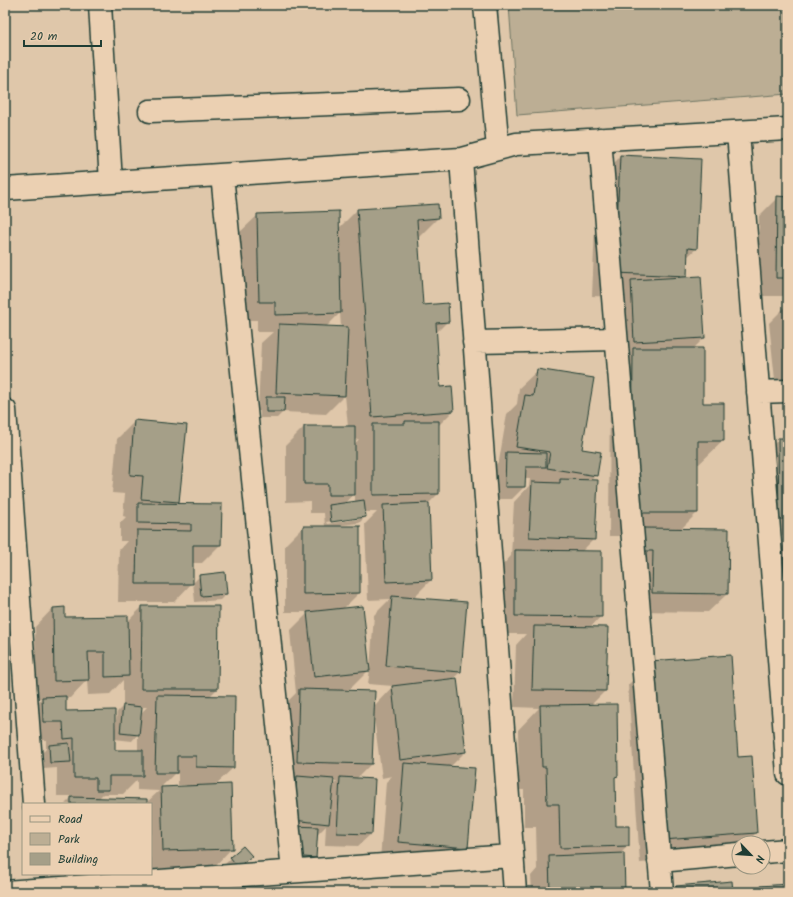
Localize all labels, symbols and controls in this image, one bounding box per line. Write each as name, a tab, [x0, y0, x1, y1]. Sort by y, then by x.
scale bar	[24, 22, 101, 48]
text: 20 m	[30, 27, 58, 46]
legend	[22, 803, 152, 875]
text: Road	[58, 810, 83, 829]
text: Park	[58, 830, 80, 849]
north arrow	[731, 835, 771, 875]
text: Building	[58, 850, 98, 869]
text: N	[750, 852, 769, 866]

